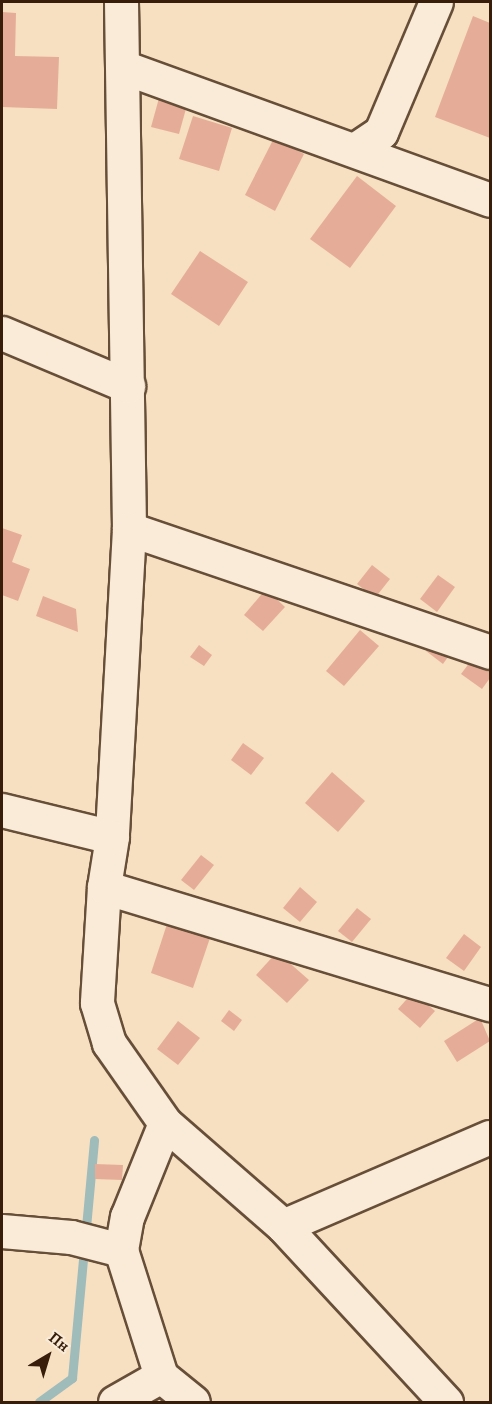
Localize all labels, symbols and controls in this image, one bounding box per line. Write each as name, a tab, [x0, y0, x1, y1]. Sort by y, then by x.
north arrow	[18, 1326, 78, 1386]
text: Пн	[44, 1327, 74, 1357]

